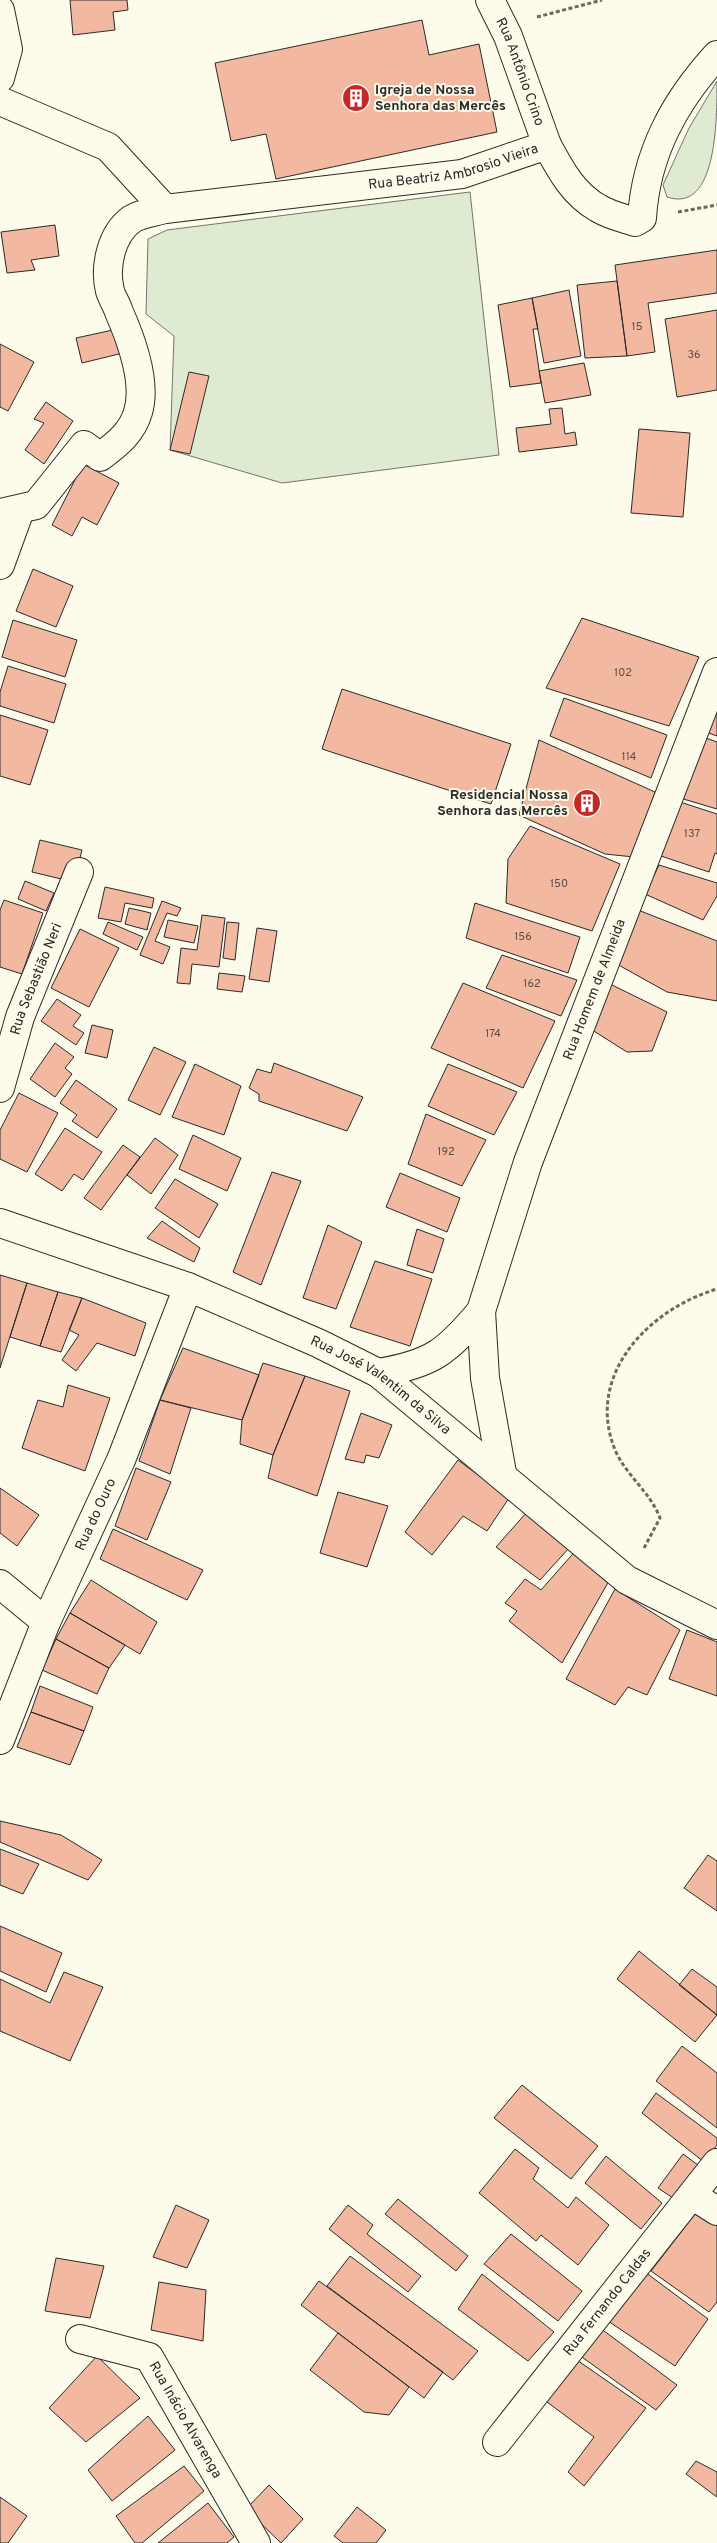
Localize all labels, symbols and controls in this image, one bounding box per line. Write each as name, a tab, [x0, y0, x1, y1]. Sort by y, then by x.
street label: Rua Antônio Crino	[492, 15, 548, 128]
place label: Igreja de Nossa Senhora das Mercês	[375, 82, 506, 115]
building icon: Igreja de Nossa Senhora das Mercês	[341, 83, 371, 113]
street label: Rua Beatriz Ambrosio Vieira	[367, 140, 540, 193]
house number: 15	[632, 320, 643, 334]
house number: 36	[687, 348, 701, 362]
house number: 102	[614, 666, 632, 680]
house number: 114	[622, 750, 637, 764]
place label: Residencial Nossa Senhora das Mercês	[437, 787, 568, 820]
building icon: Residencial Nossa Senhora das Mercês	[572, 788, 602, 818]
house number: 137	[684, 827, 700, 841]
house number: 150	[550, 877, 568, 891]
street label: Rua Homem de Almeida	[560, 917, 629, 1063]
street label: Rua Sebastião Neri	[7, 920, 66, 1037]
house number: 156	[514, 930, 532, 944]
house number: 162	[523, 977, 541, 991]
house number: 174	[485, 1027, 501, 1041]
house number: 192	[437, 1145, 455, 1159]
street label: Rua José Valentim da Silva	[308, 1332, 454, 1438]
street label: Rua do Ouro	[72, 1476, 120, 1554]
street label: Rua Fernando Caldas	[560, 2245, 655, 2359]
street label: Rua Inácio Alvarenga	[145, 2359, 226, 2481]

